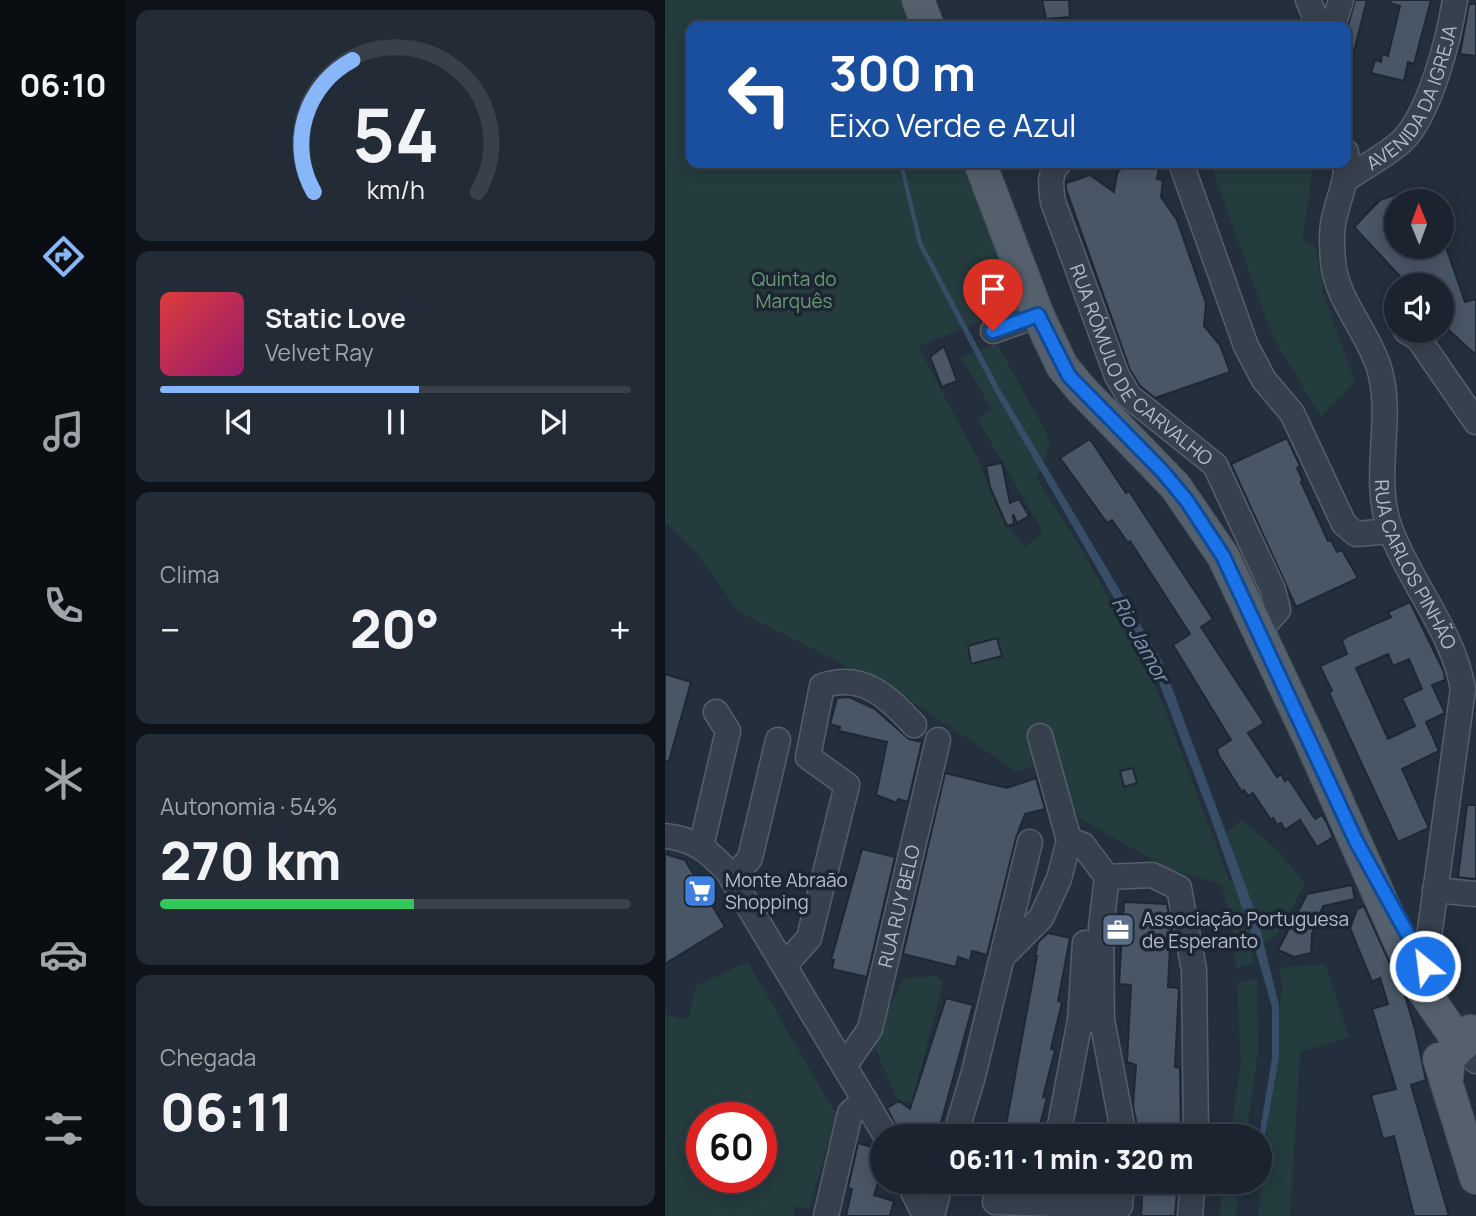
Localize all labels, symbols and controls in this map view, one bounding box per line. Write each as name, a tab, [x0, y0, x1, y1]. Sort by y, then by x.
street label: AVENIDA DA IGREJA	[1361, 22, 1463, 176]
text: 300 m	[829, 39, 976, 106]
icon: left	[714, 49, 805, 140]
text: 06:10	[20, 63, 106, 107]
text: 54	[352, 84, 439, 184]
text: Eixo Verde e Azul	[829, 103, 1076, 147]
text: km/h	[366, 171, 425, 206]
north arrow	[1384, 189, 1454, 259]
map controls	[1384, 189, 1454, 343]
icon: directions	[39, 232, 88, 281]
pin	[963, 259, 1023, 331]
street label: RUA RÓMULO DE CARVALHO	[1064, 260, 1219, 471]
park label: Quinta do Marquês	[751, 266, 837, 314]
icon: arrive	[974, 270, 1012, 308]
button: sound	[1384, 273, 1454, 343]
text: Static Love	[265, 300, 406, 336]
text: Velvet Ray	[265, 336, 374, 368]
icon: previous	[220, 403, 258, 441]
icon: pause	[377, 403, 415, 441]
icon: next	[534, 403, 572, 441]
icon: music	[39, 407, 88, 456]
street label: RUA CARLOS PINHÃO	[1369, 479, 1463, 654]
text: Clima	[160, 558, 219, 590]
icon: phone	[39, 581, 88, 630]
water label: Rio Jamor	[1106, 591, 1177, 689]
text: 20°	[350, 593, 440, 664]
text: −	[160, 603, 181, 655]
text: +	[609, 603, 631, 655]
icon: climate	[39, 755, 88, 804]
text: Autonomia · 54%	[160, 790, 337, 822]
text: 270 km	[160, 825, 341, 896]
street label: RUA RUY BELO	[872, 842, 926, 970]
place label: Monte Abraão Shopping	[725, 867, 848, 915]
supermarket icon: Monte Abraão Shopping	[681, 872, 719, 910]
place label: Associação Portuguesa de Esperanto	[1142, 906, 1349, 954]
office icon: Associação Portuguesa de Esperanto	[1099, 911, 1137, 949]
position arrow	[1388, 929, 1462, 1003]
icon: car	[39, 930, 88, 979]
text: Chegada	[160, 1041, 256, 1073]
text: 06:11	[160, 1076, 293, 1147]
speed limit sign: 60	[686, 1102, 777, 1193]
icon: filters	[39, 1104, 88, 1153]
text: 06:11 · 1 min · 320 m	[949, 1141, 1193, 1177]

